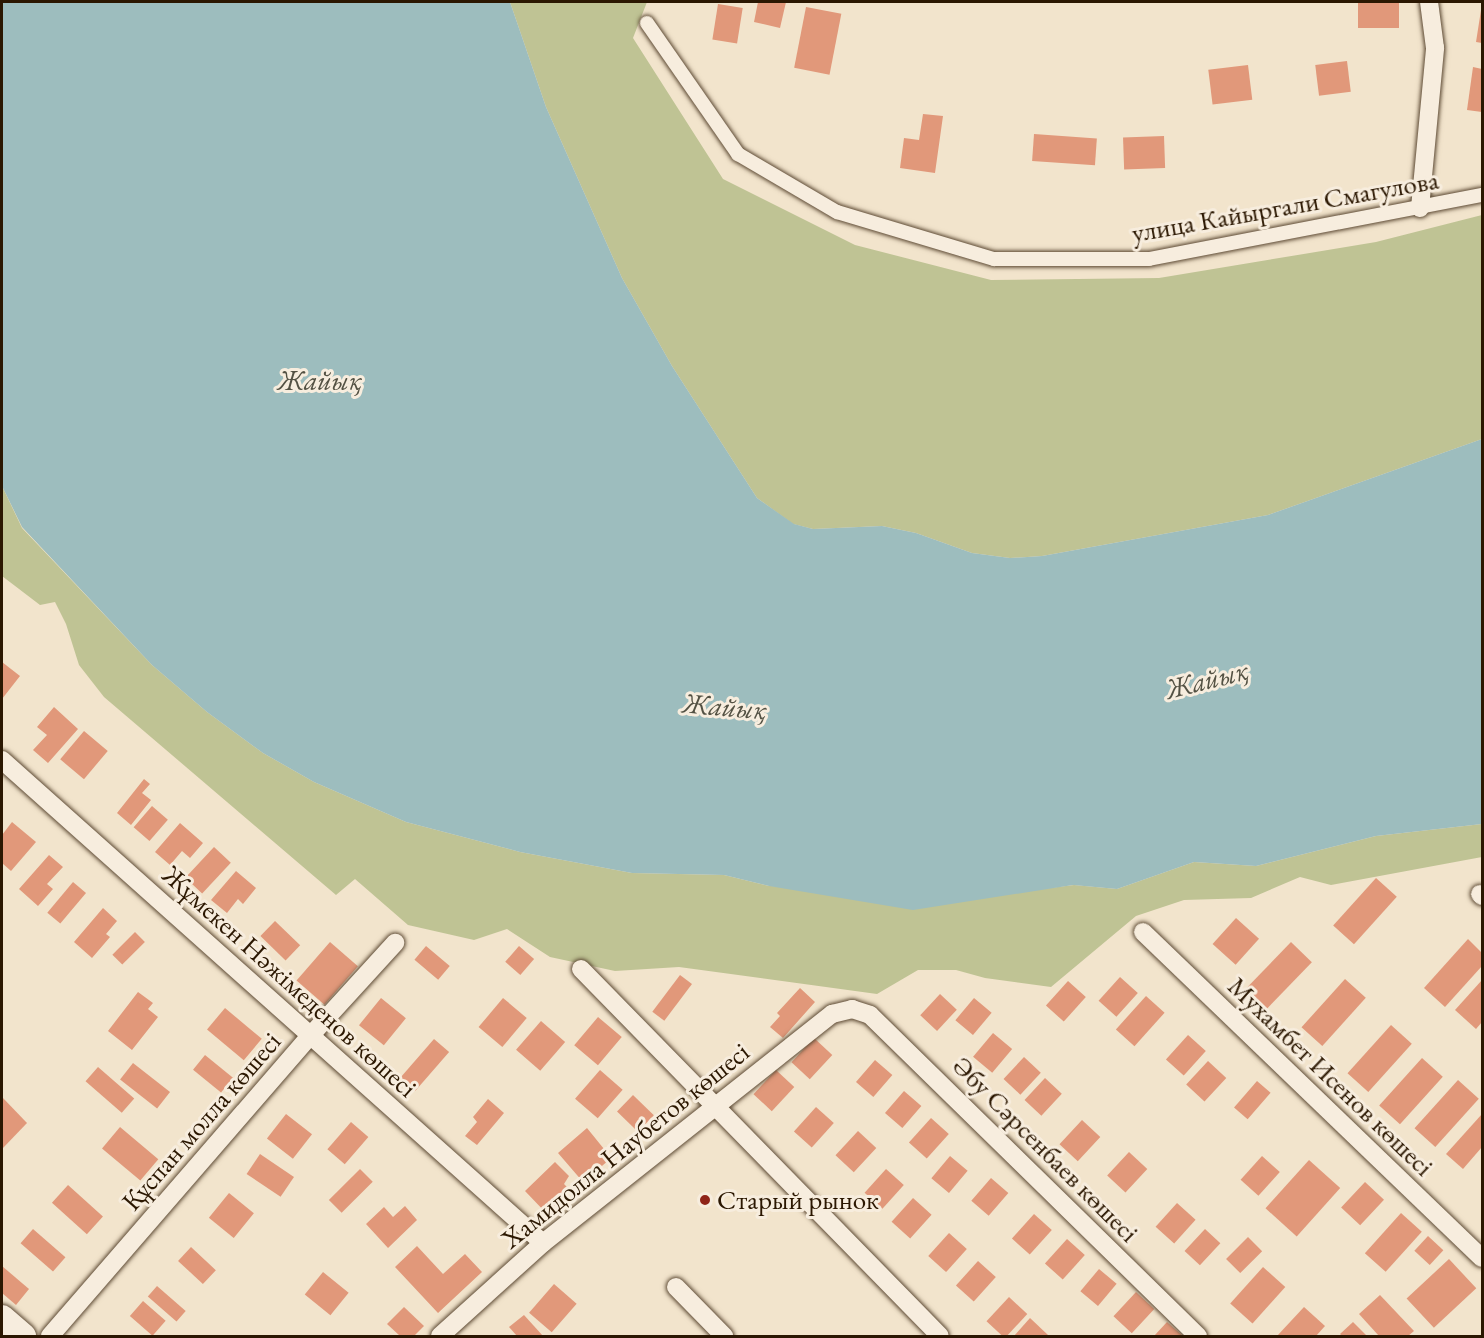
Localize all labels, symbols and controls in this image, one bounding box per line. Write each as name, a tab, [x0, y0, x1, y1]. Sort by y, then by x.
street label: улица Кайыргали Смагулова	[1129, 163, 1441, 249]
water label: Жайық	[278, 363, 362, 397]
water label: Жайық	[1162, 653, 1252, 705]
water label: Жайық	[682, 686, 768, 726]
street label: Жұмекен Нәжімеденов көшесі	[156, 858, 424, 1104]
street label: Мухамбет Исенов көшесі	[1222, 970, 1440, 1182]
street label: Құспан молла көшесі	[115, 1025, 287, 1217]
street label: Хамидолла Наубетов көшесі	[495, 1035, 755, 1255]
street label: Әбу Сәрсенбаев көшесі	[947, 1050, 1145, 1248]
place label: Старый рынок	[717, 1184, 879, 1216]
marker: Старый рынок	[698, 1193, 712, 1207]

